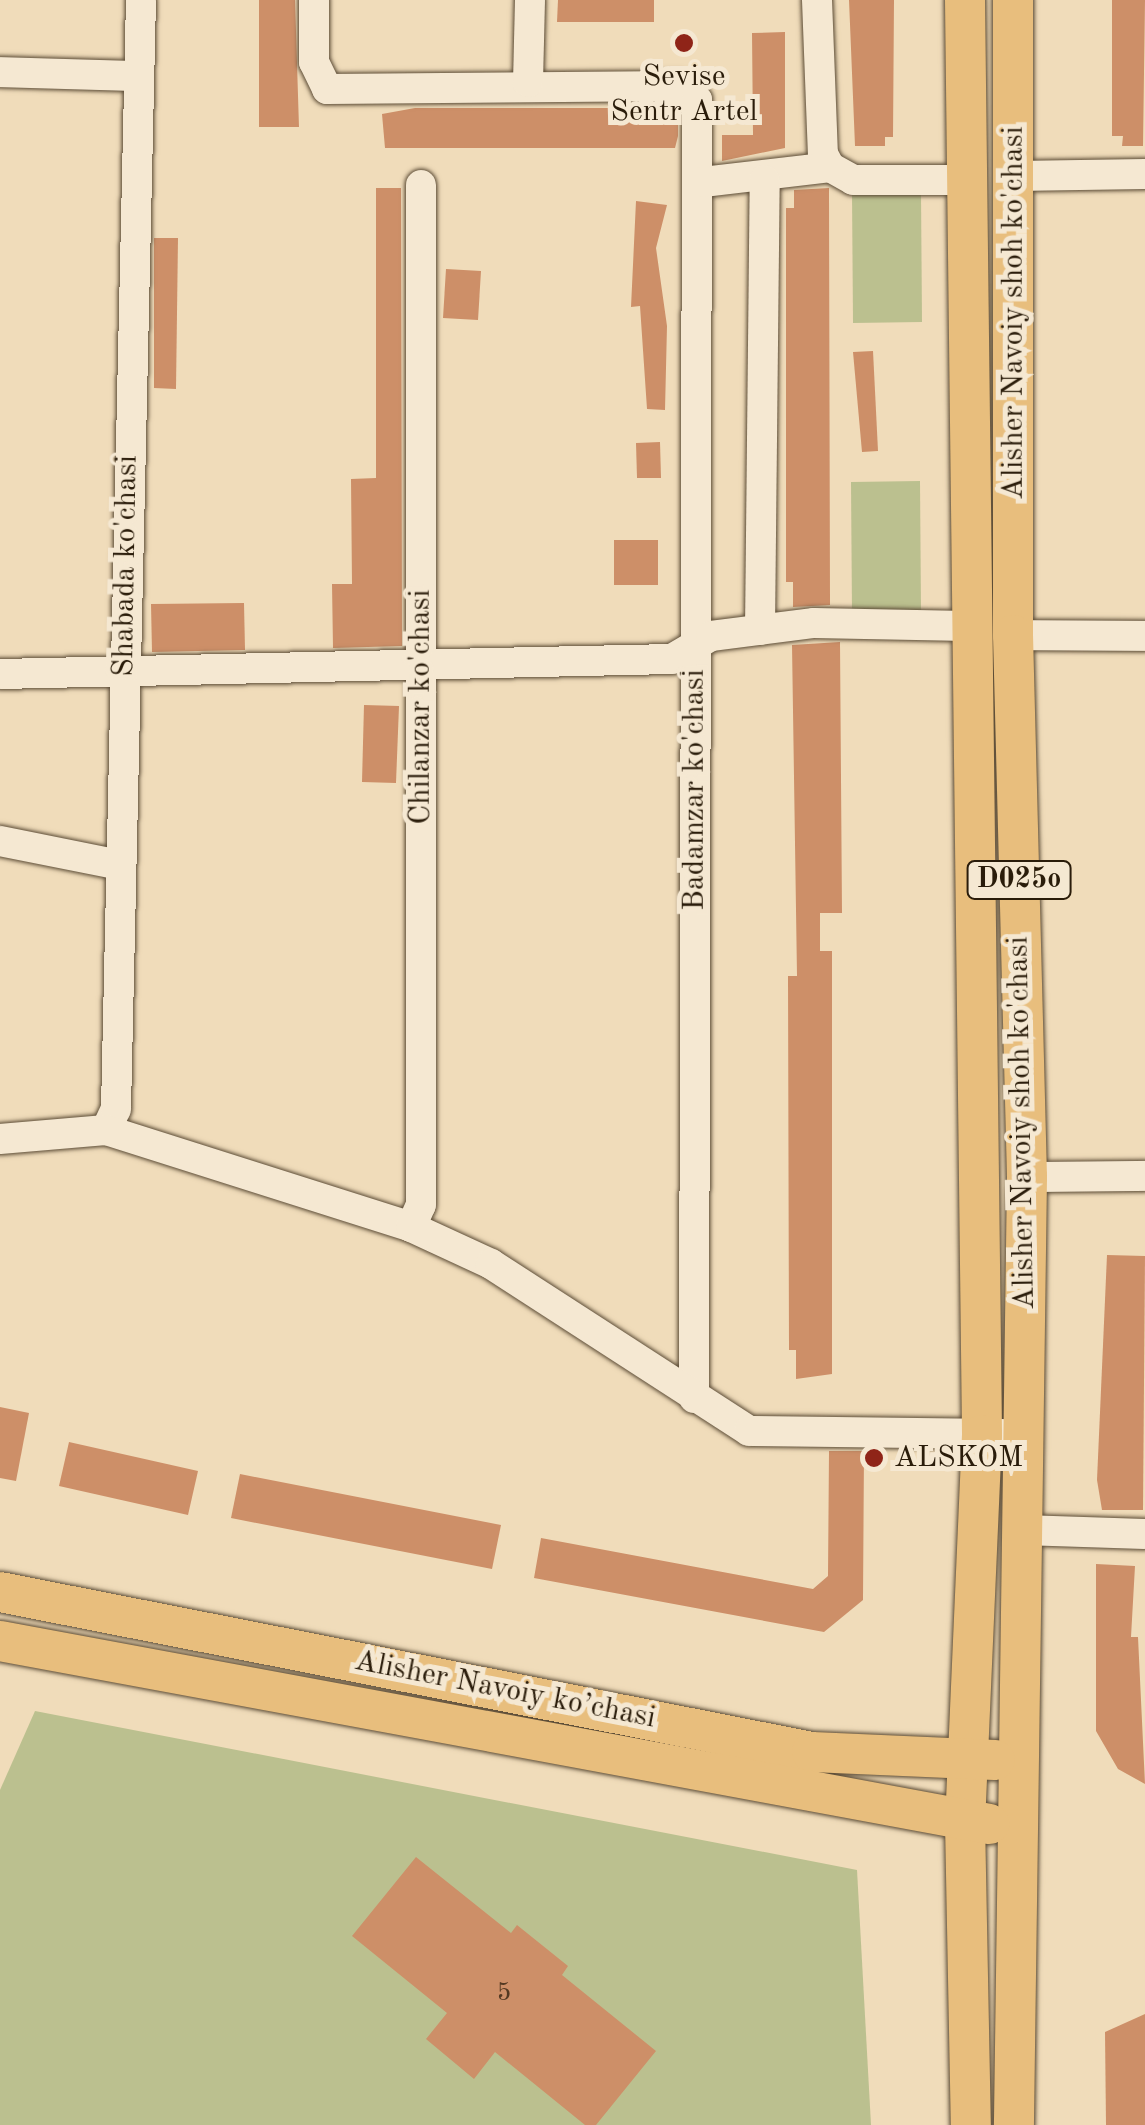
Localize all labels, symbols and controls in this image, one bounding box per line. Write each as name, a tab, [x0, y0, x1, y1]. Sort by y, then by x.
marker: Sevise Sentr Artel	[673, 32, 695, 54]
place label: Sevise Sentr Artel	[610, 59, 758, 130]
street label: Alisher Navoiy shoh ko'chasi	[996, 126, 1032, 500]
street label: Shabada ko'chasi	[106, 455, 146, 677]
street label: Chilanzar ko'chasi	[403, 589, 439, 825]
street label: Badamzar ko'chasi	[677, 669, 713, 911]
road number: D025o	[966, 857, 1072, 903]
street label: Alisher Navoiy shoh ko'chasi	[1001, 936, 1043, 1310]
place label: ALSKOM	[894, 1440, 1023, 1476]
marker: ALSKOM	[863, 1447, 885, 1469]
street label: Alisher Navoiy ko’chasi	[351, 1643, 659, 1737]
house number: 5	[497, 1979, 511, 2009]

